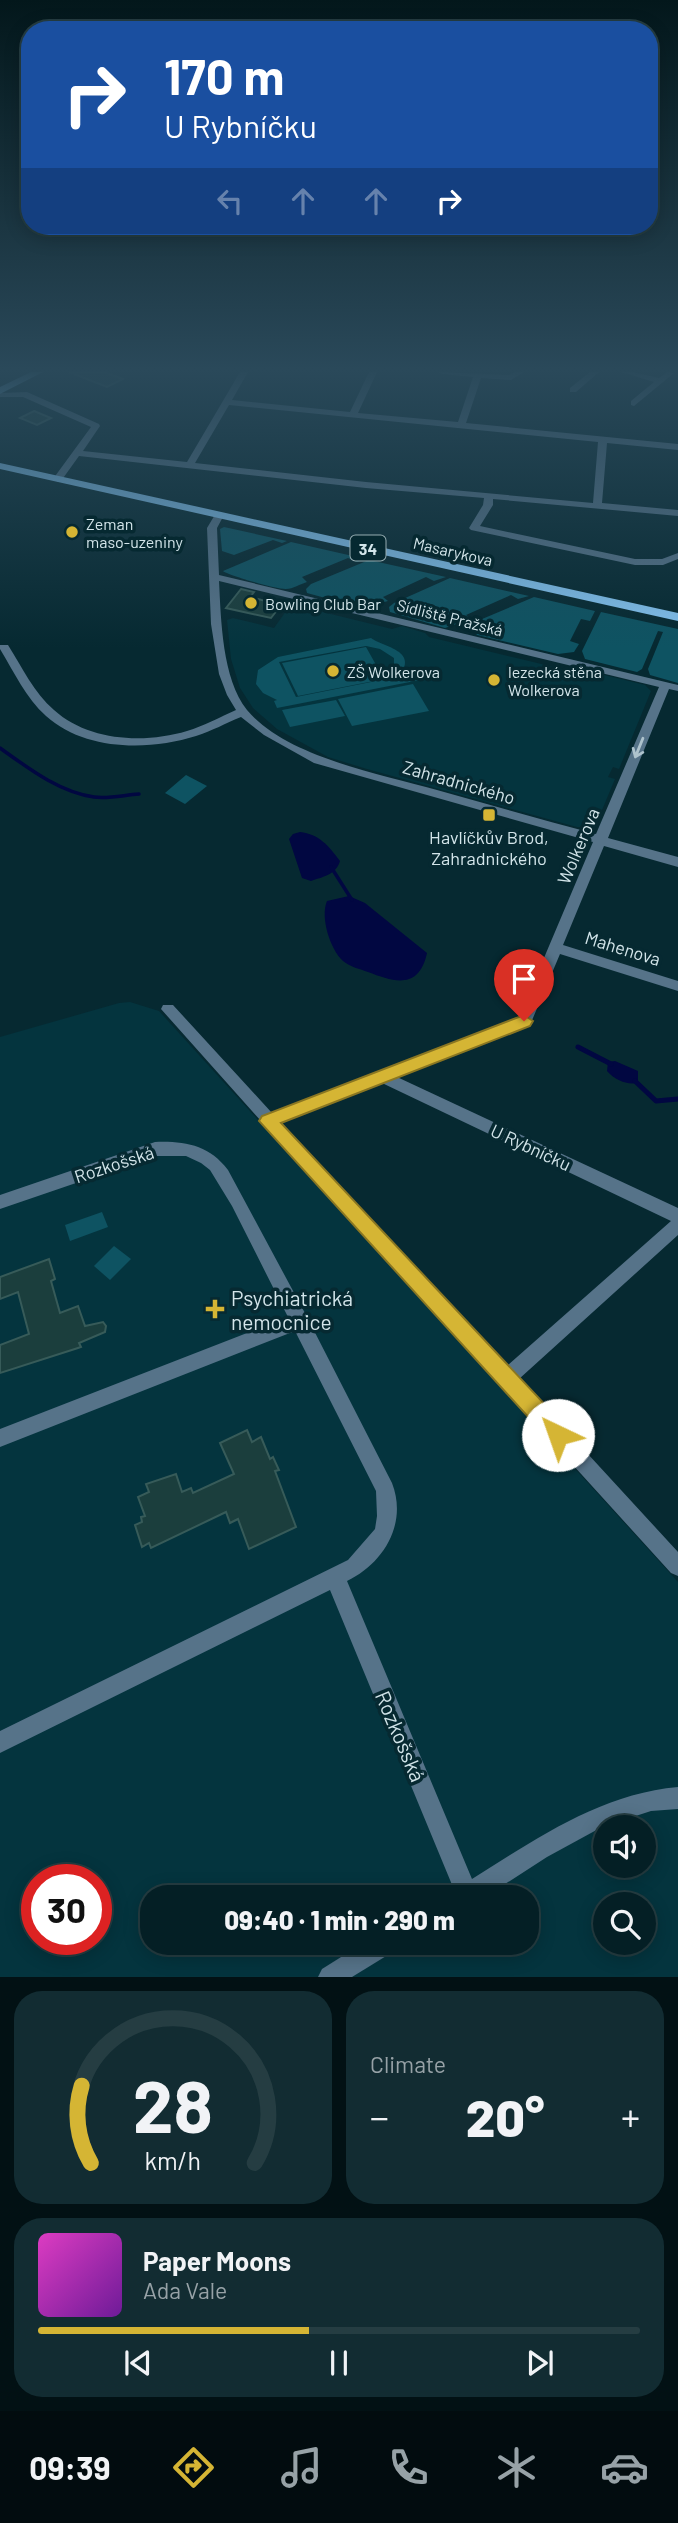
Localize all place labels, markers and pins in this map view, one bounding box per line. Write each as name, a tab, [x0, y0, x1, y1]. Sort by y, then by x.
place label: Zeman maso-uzeniny	[86, 514, 184, 551]
marker: Zeman maso-uzeniny	[64, 524, 80, 540]
place label: Bowling Club Bar	[265, 594, 381, 613]
marker: Bowling Club Bar	[243, 595, 259, 611]
place label: ZŠ Wolkerova	[347, 662, 440, 681]
place label: lezecká stěna Wolkerova	[508, 662, 602, 699]
marker: ZŠ Wolkerova	[325, 663, 341, 679]
marker: lezecká stěna Wolkerova	[486, 672, 502, 688]
marker: Havlíčkův Brod, Zahradnického	[481, 807, 497, 823]
place label: Havlíčkův Brod, Zahradnického	[429, 826, 549, 869]
pin	[494, 949, 554, 1021]
place label: Psychiatrická nemocnice	[231, 1285, 353, 1334]
marker: Psychiatrická nemocnice	[205, 1299, 225, 1319]

